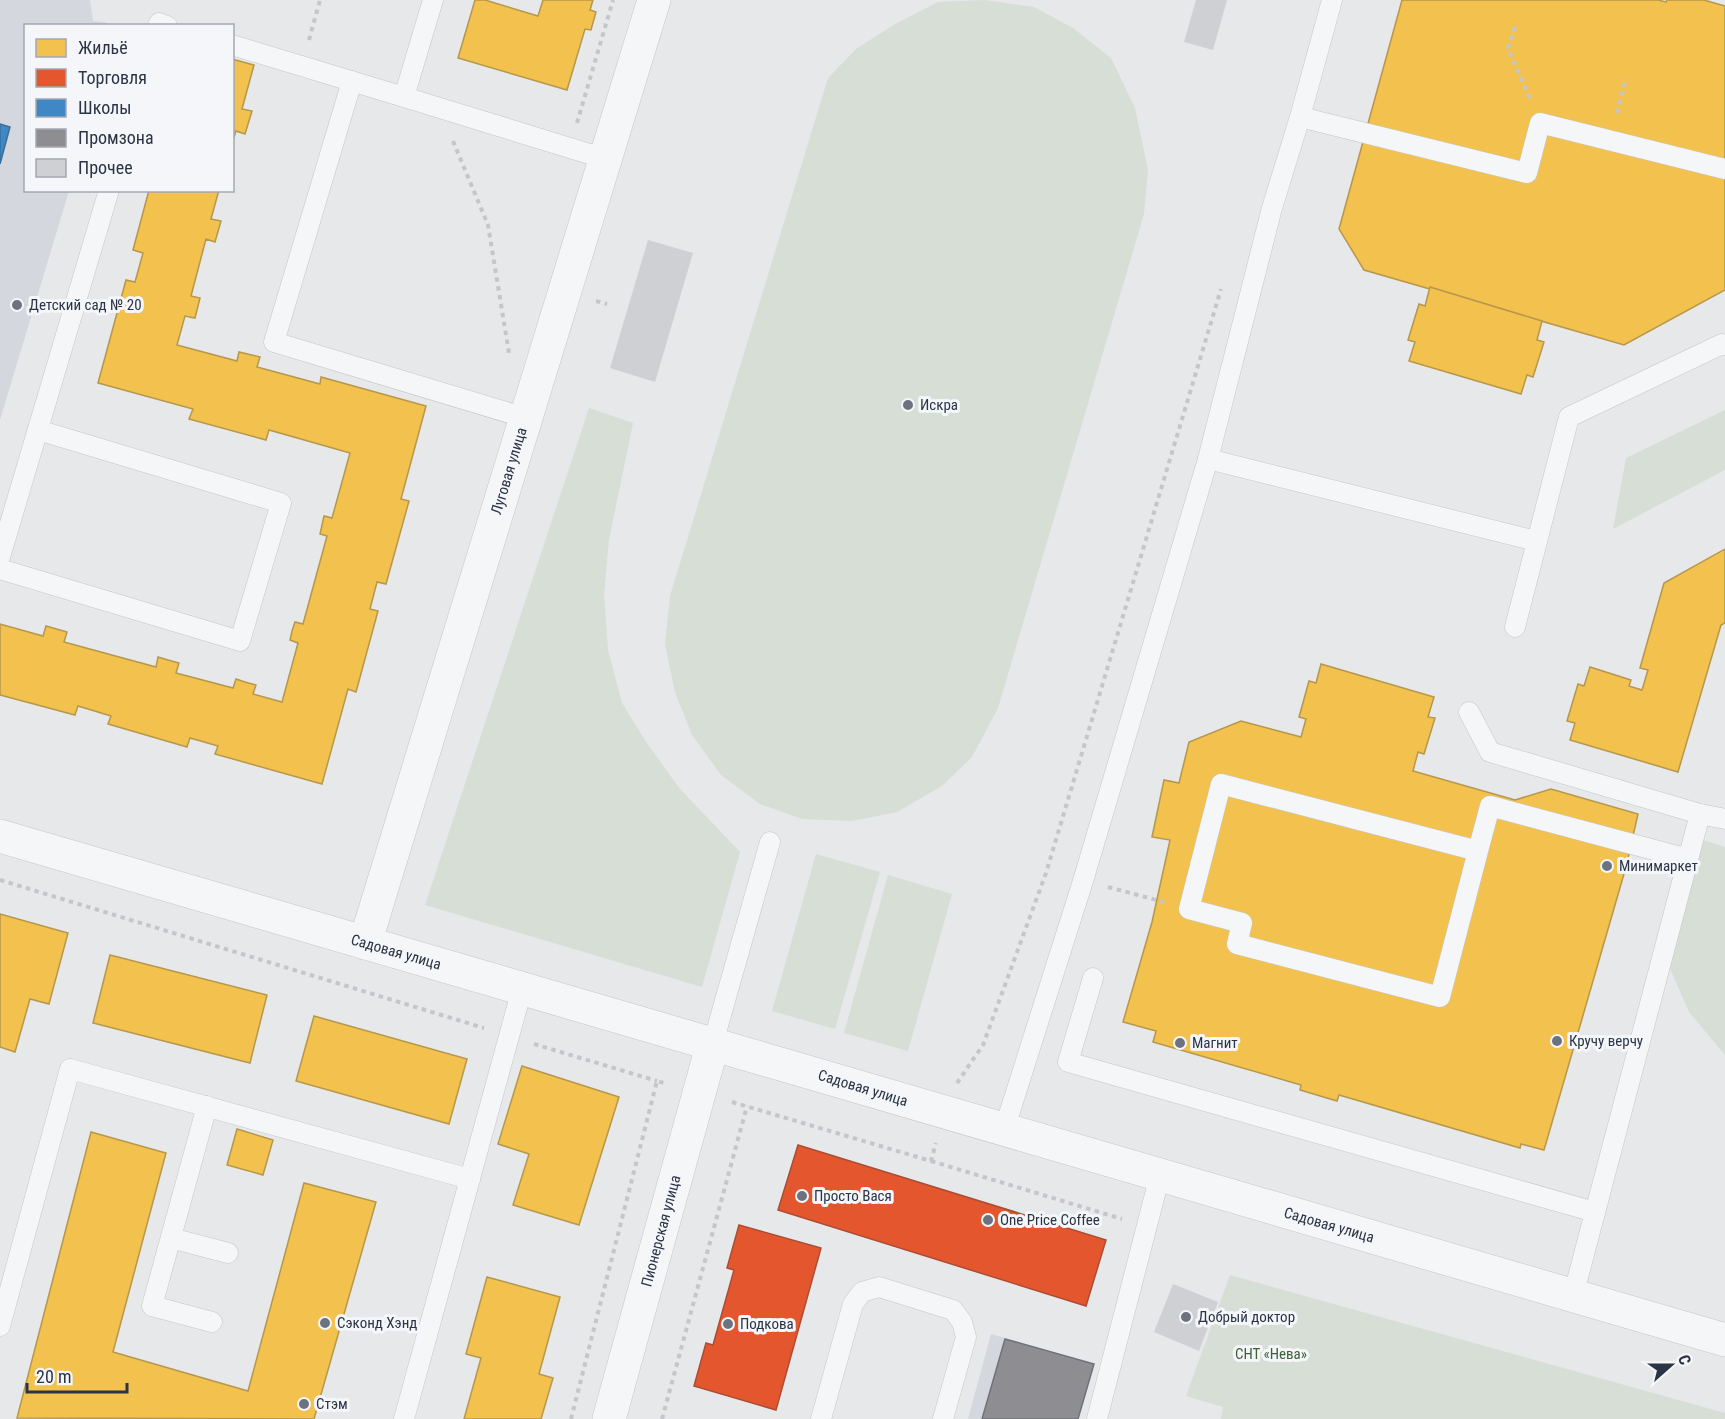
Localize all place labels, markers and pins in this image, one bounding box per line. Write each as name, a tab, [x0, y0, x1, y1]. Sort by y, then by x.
place label: Детский сад № 20	[29, 296, 142, 314]
marker: Детский сад № 20	[10, 298, 24, 312]
place label: Искра	[920, 396, 958, 414]
marker: Искра	[901, 398, 915, 412]
place label: Минимаркет	[1619, 857, 1698, 875]
marker: Минимаркет	[1600, 859, 1614, 873]
place label: Кручу верчу	[1569, 1032, 1643, 1050]
place label: Магнит	[1192, 1034, 1238, 1052]
marker: Кручу верчу	[1550, 1034, 1564, 1048]
marker: Магнит	[1173, 1036, 1187, 1050]
place label: Просто Вася	[814, 1187, 892, 1205]
marker: Просто Вася	[795, 1189, 809, 1203]
place label: One Price Coffee	[1000, 1211, 1100, 1229]
marker: One Price Coffee	[981, 1213, 995, 1227]
place label: Добрый доктор	[1198, 1308, 1295, 1326]
marker: Добрый доктор	[1179, 1310, 1193, 1324]
place label: Сэконд Хэнд	[337, 1314, 417, 1332]
place label: Подкова	[740, 1315, 794, 1333]
marker: Сэконд Хэнд	[318, 1316, 332, 1330]
marker: Подкова	[721, 1317, 735, 1331]
place label: Стэм	[316, 1395, 348, 1413]
marker: Стэм	[297, 1397, 311, 1411]

